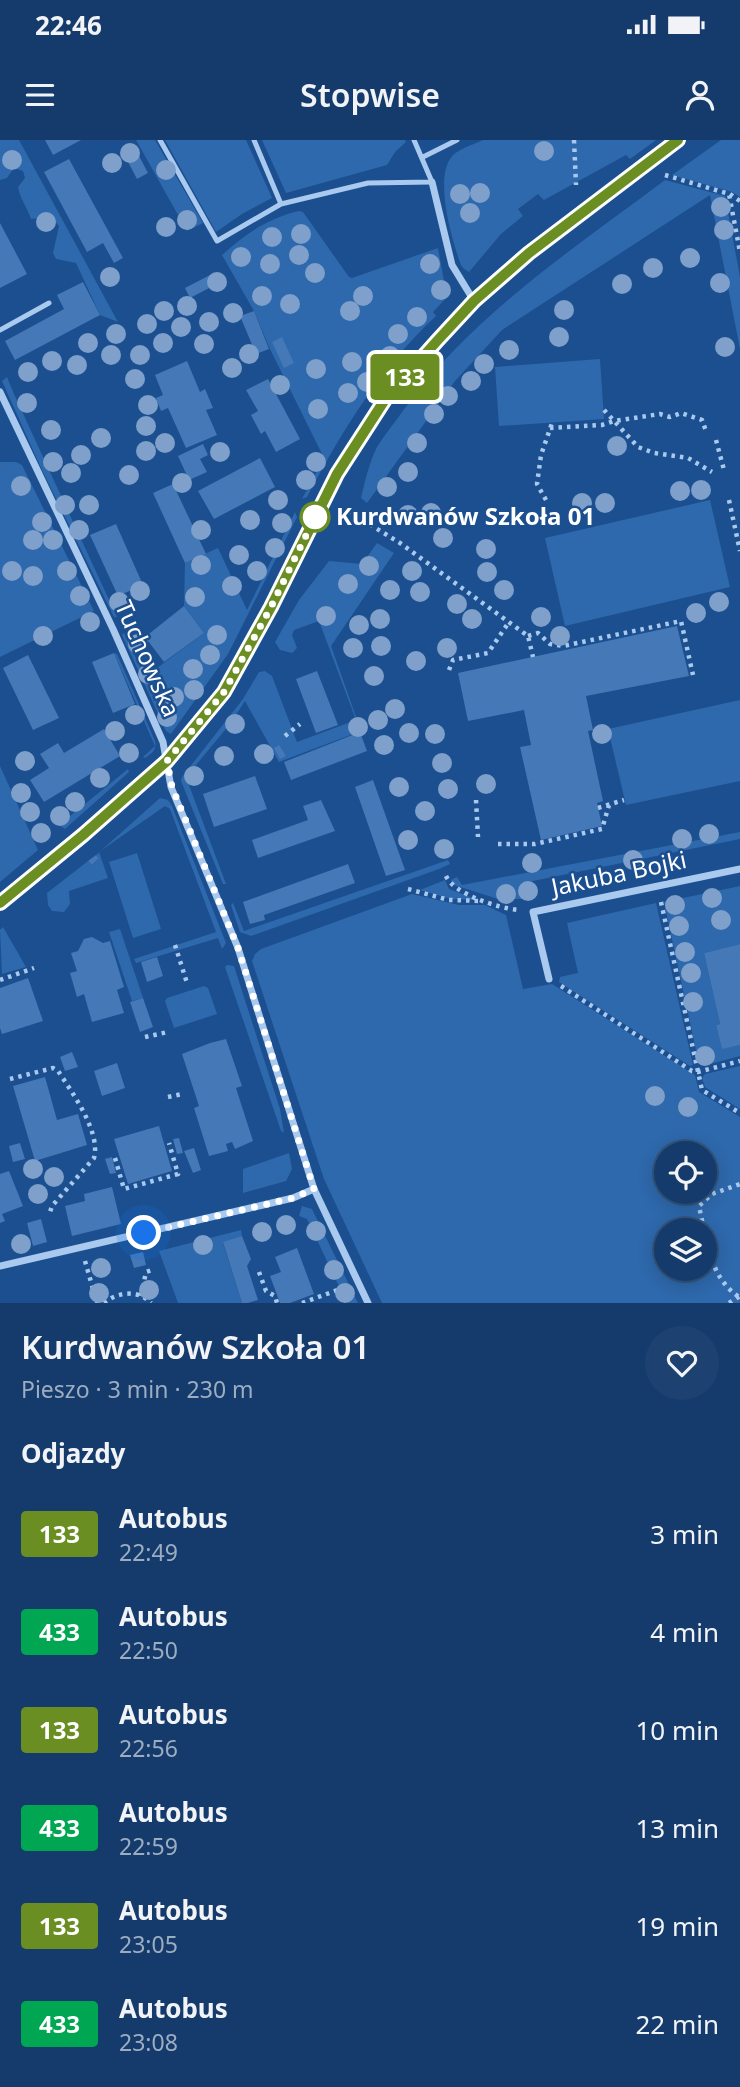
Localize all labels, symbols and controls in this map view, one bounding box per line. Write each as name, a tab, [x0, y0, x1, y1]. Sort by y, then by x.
text: 22:46	[35, 7, 102, 43]
text: Stopwise	[300, 73, 440, 116]
icon: menu	[21, 76, 59, 114]
icon: person	[681, 76, 719, 114]
line badge: 133	[365, 354, 445, 400]
text: 133	[384, 360, 426, 393]
place label: Kurdwanów Szkoła 01	[336, 499, 595, 532]
marker: Kurdwanów Szkoła 01	[300, 502, 330, 532]
street label: Tuchowska	[108, 595, 189, 722]
street label: Jakuba Bojki	[546, 842, 689, 903]
map controls	[654, 1141, 717, 1281]
button: locate	[654, 1141, 717, 1204]
your location	[126, 1215, 161, 1250]
button: layers	[654, 1218, 717, 1281]
text: Kurdwanów Szkoła 01	[21, 1324, 370, 1369]
button: heart	[645, 1326, 719, 1400]
text: Pieszo · 3 min · 230 m	[21, 1373, 254, 1405]
text: Odjazdy	[21, 1435, 125, 1471]
text: Autobus	[119, 1500, 228, 1536]
text: 3 min	[650, 1516, 719, 1552]
text: 133	[39, 1517, 80, 1550]
text: 22:49	[119, 1536, 178, 1568]
text: Autobus	[119, 1598, 228, 1634]
text: 4 min	[650, 1614, 719, 1650]
text: 433	[39, 1615, 80, 1648]
text: 22:50	[119, 1634, 178, 1666]
text: Autobus	[119, 1696, 228, 1732]
text: 10 min	[635, 1712, 719, 1748]
text: 133	[39, 1713, 80, 1746]
text: 22:56	[119, 1732, 178, 1764]
text: Autobus	[119, 1794, 228, 1830]
text: 13 min	[635, 1810, 719, 1846]
text: 433	[39, 1811, 80, 1844]
text: 22:59	[119, 1830, 178, 1862]
text: Autobus	[119, 1892, 228, 1928]
text: 19 min	[635, 1908, 719, 1944]
text: 133	[39, 1909, 80, 1942]
text: 23:05	[119, 1928, 178, 1960]
text: Autobus	[119, 1990, 228, 2026]
text: 22 min	[635, 2006, 719, 2042]
text: 433	[39, 2007, 80, 2040]
text: 23:08	[119, 2026, 178, 2058]

